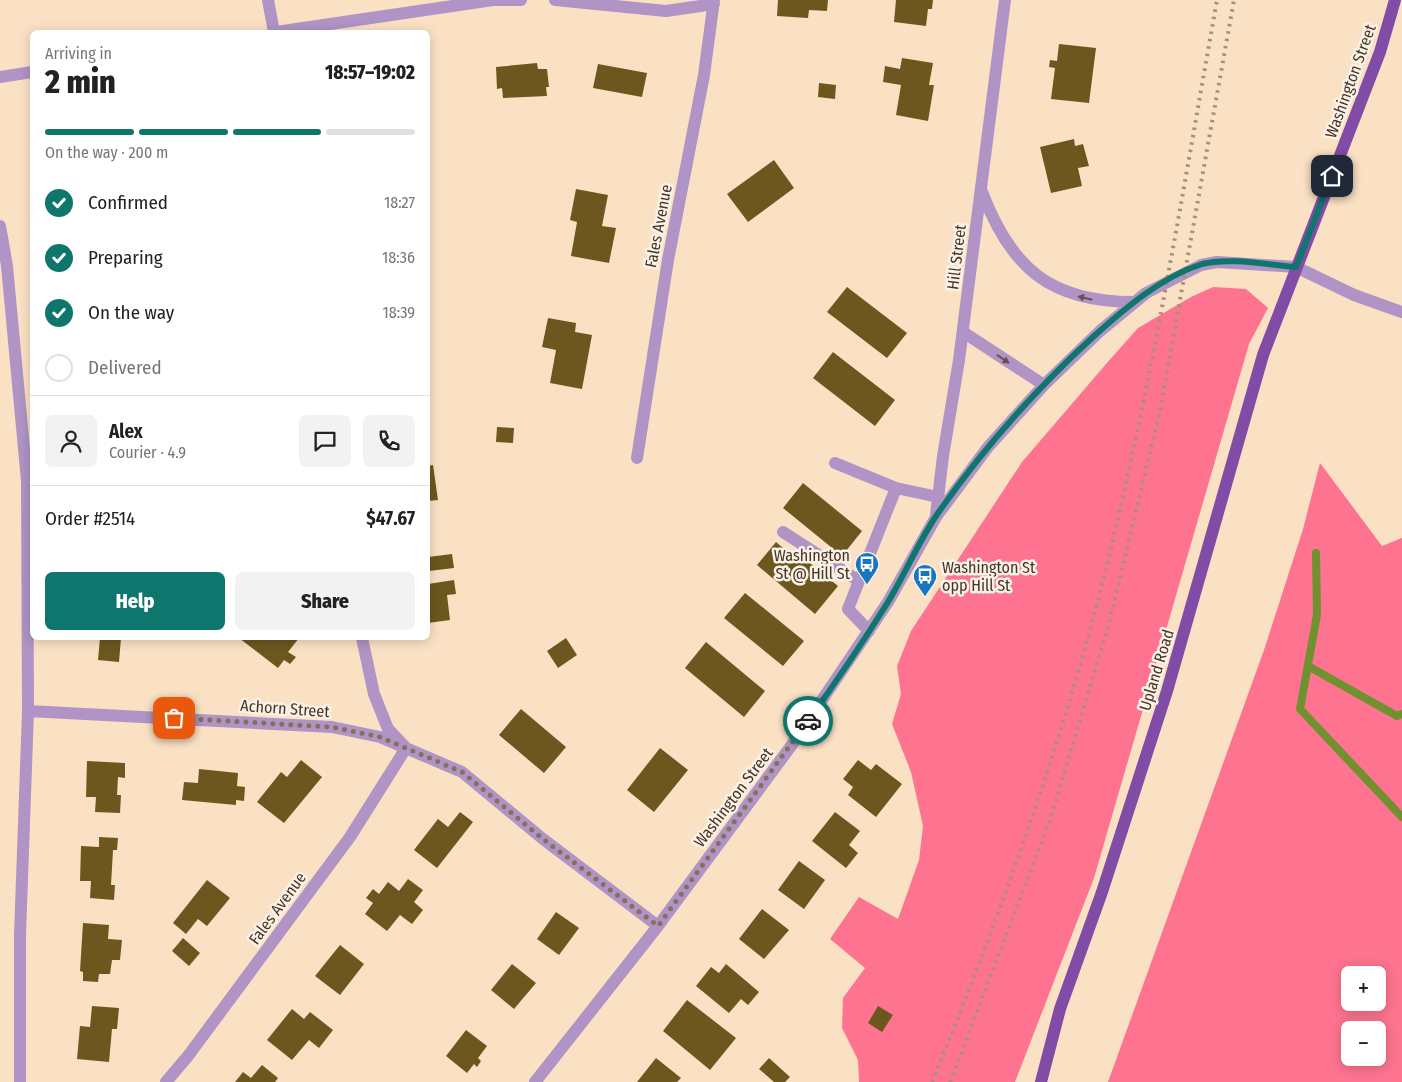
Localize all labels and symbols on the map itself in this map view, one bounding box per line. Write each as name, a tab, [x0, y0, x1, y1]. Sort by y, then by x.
street label: Washington Street	[1321, 21, 1380, 141]
pin	[1311, 155, 1353, 197]
street label: Fales Avenue	[641, 183, 676, 269]
street label: Hill Street	[943, 223, 970, 291]
one-way arrow	[1078, 294, 1093, 302]
one-way arrow	[997, 354, 1010, 363]
place label: Washington St @ Hill St	[774, 546, 851, 583]
bus stop icon: Washington St @ Hill St	[854, 551, 880, 585]
place label: Washington St opp Hill St	[942, 558, 1036, 595]
bus stop icon: Washington St opp Hill St	[912, 563, 938, 597]
street label: Upland Road	[1135, 627, 1178, 713]
street label: Achorn Street	[240, 696, 331, 721]
courier	[783, 696, 833, 746]
pin	[153, 697, 195, 739]
street label: Washington Street	[690, 743, 777, 851]
street label: Fales Avenue	[245, 868, 310, 948]

